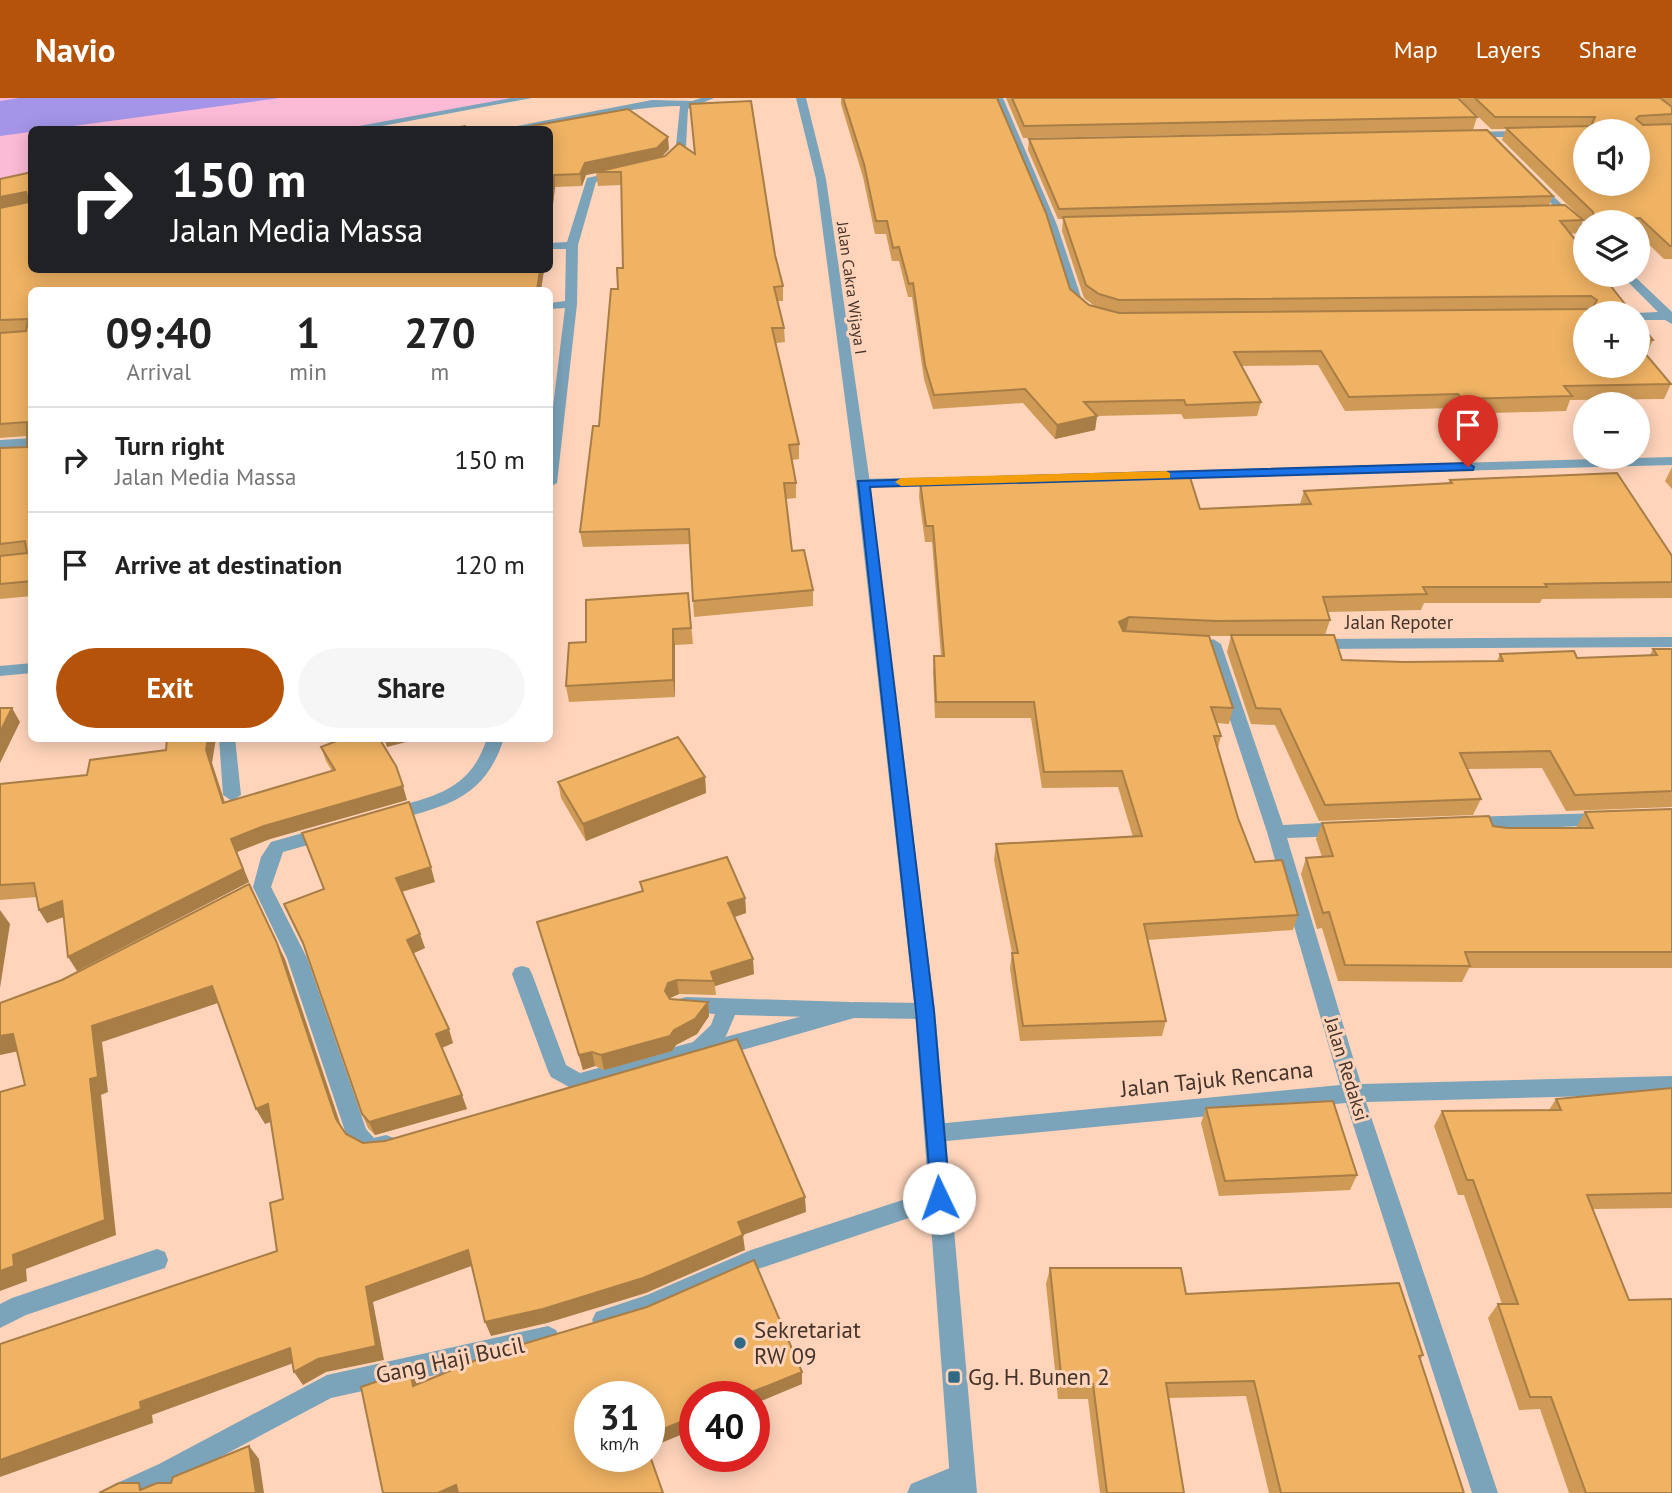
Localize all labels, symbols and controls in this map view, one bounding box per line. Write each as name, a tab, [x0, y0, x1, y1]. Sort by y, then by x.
text: Navio	[35, 28, 115, 71]
text: Map	[1394, 34, 1438, 65]
text: Layers	[1476, 34, 1541, 65]
text: Share	[1579, 34, 1637, 65]
map controls	[1573, 119, 1650, 469]
button: sound	[1573, 119, 1650, 196]
text: 150 m	[171, 147, 306, 211]
icon: right	[56, 154, 147, 245]
text: Jalan Media Massa	[171, 209, 423, 251]
button: layers	[1573, 210, 1650, 287]
street label: Jalan Cakra Wijaya I	[833, 219, 871, 356]
button: +	[1573, 301, 1650, 378]
text: 09:40	[105, 305, 212, 360]
text: 1	[296, 305, 320, 360]
text: 270	[404, 305, 476, 360]
text: Arrival	[126, 357, 191, 386]
text: min	[289, 357, 327, 386]
text: m	[431, 357, 449, 386]
button: −	[1573, 392, 1650, 469]
pin	[1438, 395, 1498, 467]
icon: arrive	[1449, 406, 1487, 444]
text: Turn right	[115, 429, 224, 462]
icon: right	[56, 441, 94, 479]
text: 150 m	[454, 443, 525, 476]
text: Jalan Media Massa	[115, 462, 296, 491]
icon: arrive	[56, 546, 94, 584]
text: Arrive at destination	[115, 548, 342, 581]
text: 120 m	[454, 548, 525, 581]
street label: Jalan Repoter	[1344, 610, 1454, 634]
button: Exit	[56, 648, 284, 728]
button: Share	[298, 648, 525, 728]
street label: Jalan Redaksi	[1320, 1013, 1374, 1124]
street label: Jalan Tajuk Rencana	[1118, 1054, 1315, 1103]
position arrow	[902, 1161, 976, 1235]
place label: Sekretariat RW 09	[754, 1315, 861, 1370]
street label: Gang Haji Bucil	[373, 1330, 527, 1389]
marker: Sekretariat RW 09	[732, 1335, 748, 1351]
place label: Gg. H. Bunen 2	[968, 1362, 1110, 1391]
marker: Gg. H. Bunen 2	[946, 1369, 962, 1385]
speed limit sign: 40	[679, 1381, 770, 1472]
text: 31	[600, 1394, 639, 1440]
text: km/h	[600, 1432, 639, 1455]

